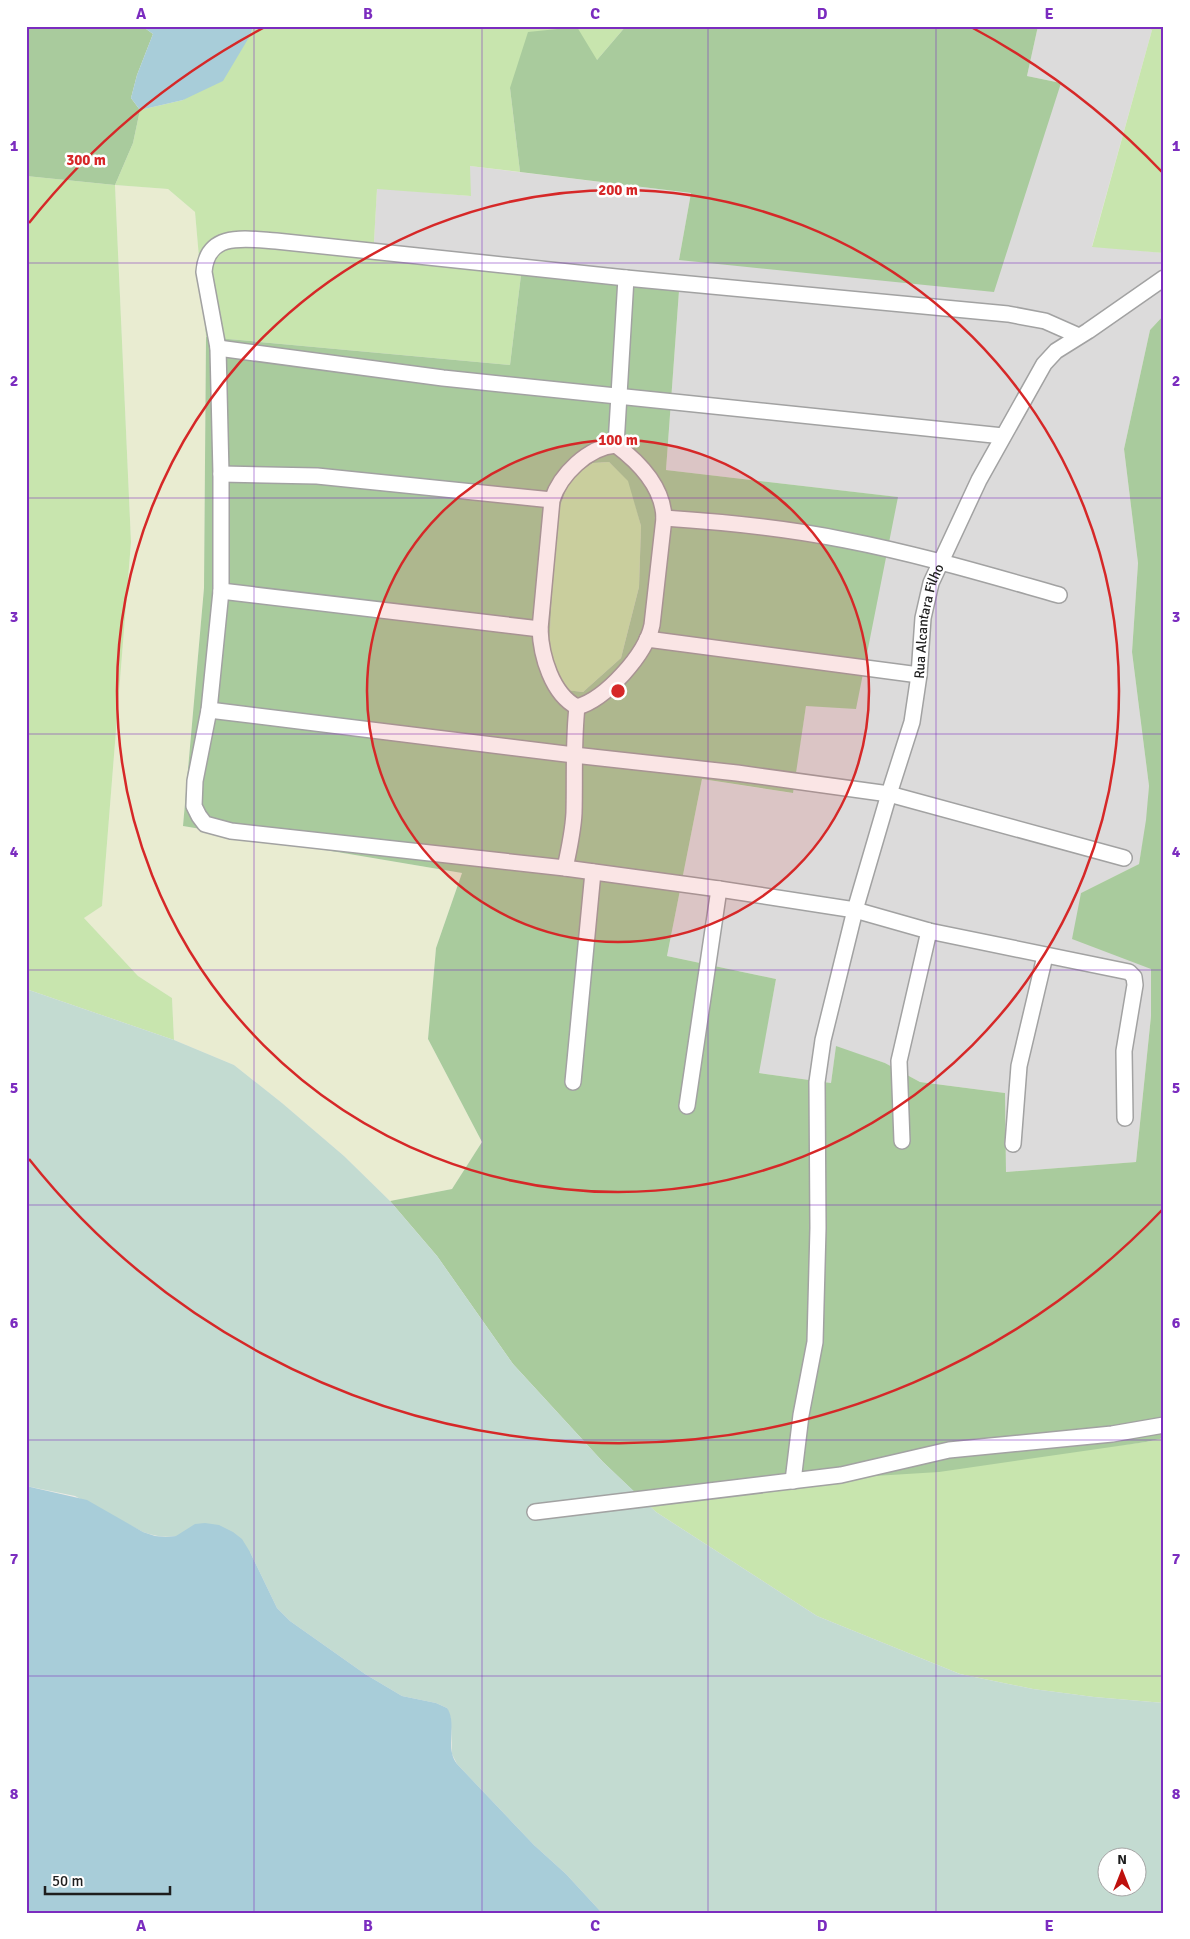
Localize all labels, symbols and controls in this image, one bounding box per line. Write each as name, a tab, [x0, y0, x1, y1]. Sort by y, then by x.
text: A	[136, 4, 147, 24]
text: B	[363, 4, 373, 24]
text: C	[590, 4, 600, 24]
text: D	[817, 4, 828, 24]
text: E	[1044, 4, 1054, 24]
text: 1	[10, 136, 19, 156]
text: 1	[1172, 136, 1181, 156]
text: 300 m	[66, 151, 106, 169]
text: 200 m	[598, 181, 638, 199]
text: 2	[10, 371, 18, 391]
text: 2	[1172, 371, 1180, 391]
text: 100 m	[598, 431, 638, 449]
street label: Rua Alcantara Filho	[911, 561, 948, 679]
text: 3	[10, 607, 18, 627]
text: 3	[1172, 607, 1180, 627]
centre of rings	[609, 682, 627, 700]
text: 4	[10, 842, 19, 862]
text: 4	[1172, 842, 1181, 862]
text: 5	[10, 1078, 18, 1098]
text: 5	[1172, 1078, 1180, 1098]
text: 6	[10, 1313, 19, 1333]
text: 6	[1172, 1313, 1181, 1333]
text: 7	[10, 1549, 19, 1569]
text: 7	[1172, 1549, 1181, 1569]
text: 8	[10, 1784, 19, 1804]
text: 8	[1172, 1784, 1181, 1804]
north arrow	[1098, 1846, 1148, 1896]
text: N	[1117, 1851, 1127, 1868]
scale bar	[45, 1864, 170, 1896]
text: 50 m	[52, 1872, 83, 1890]
text: A	[136, 1916, 147, 1936]
text: B	[363, 1916, 373, 1936]
text: C	[590, 1916, 600, 1936]
text: D	[817, 1916, 828, 1936]
text: E	[1044, 1916, 1054, 1936]

